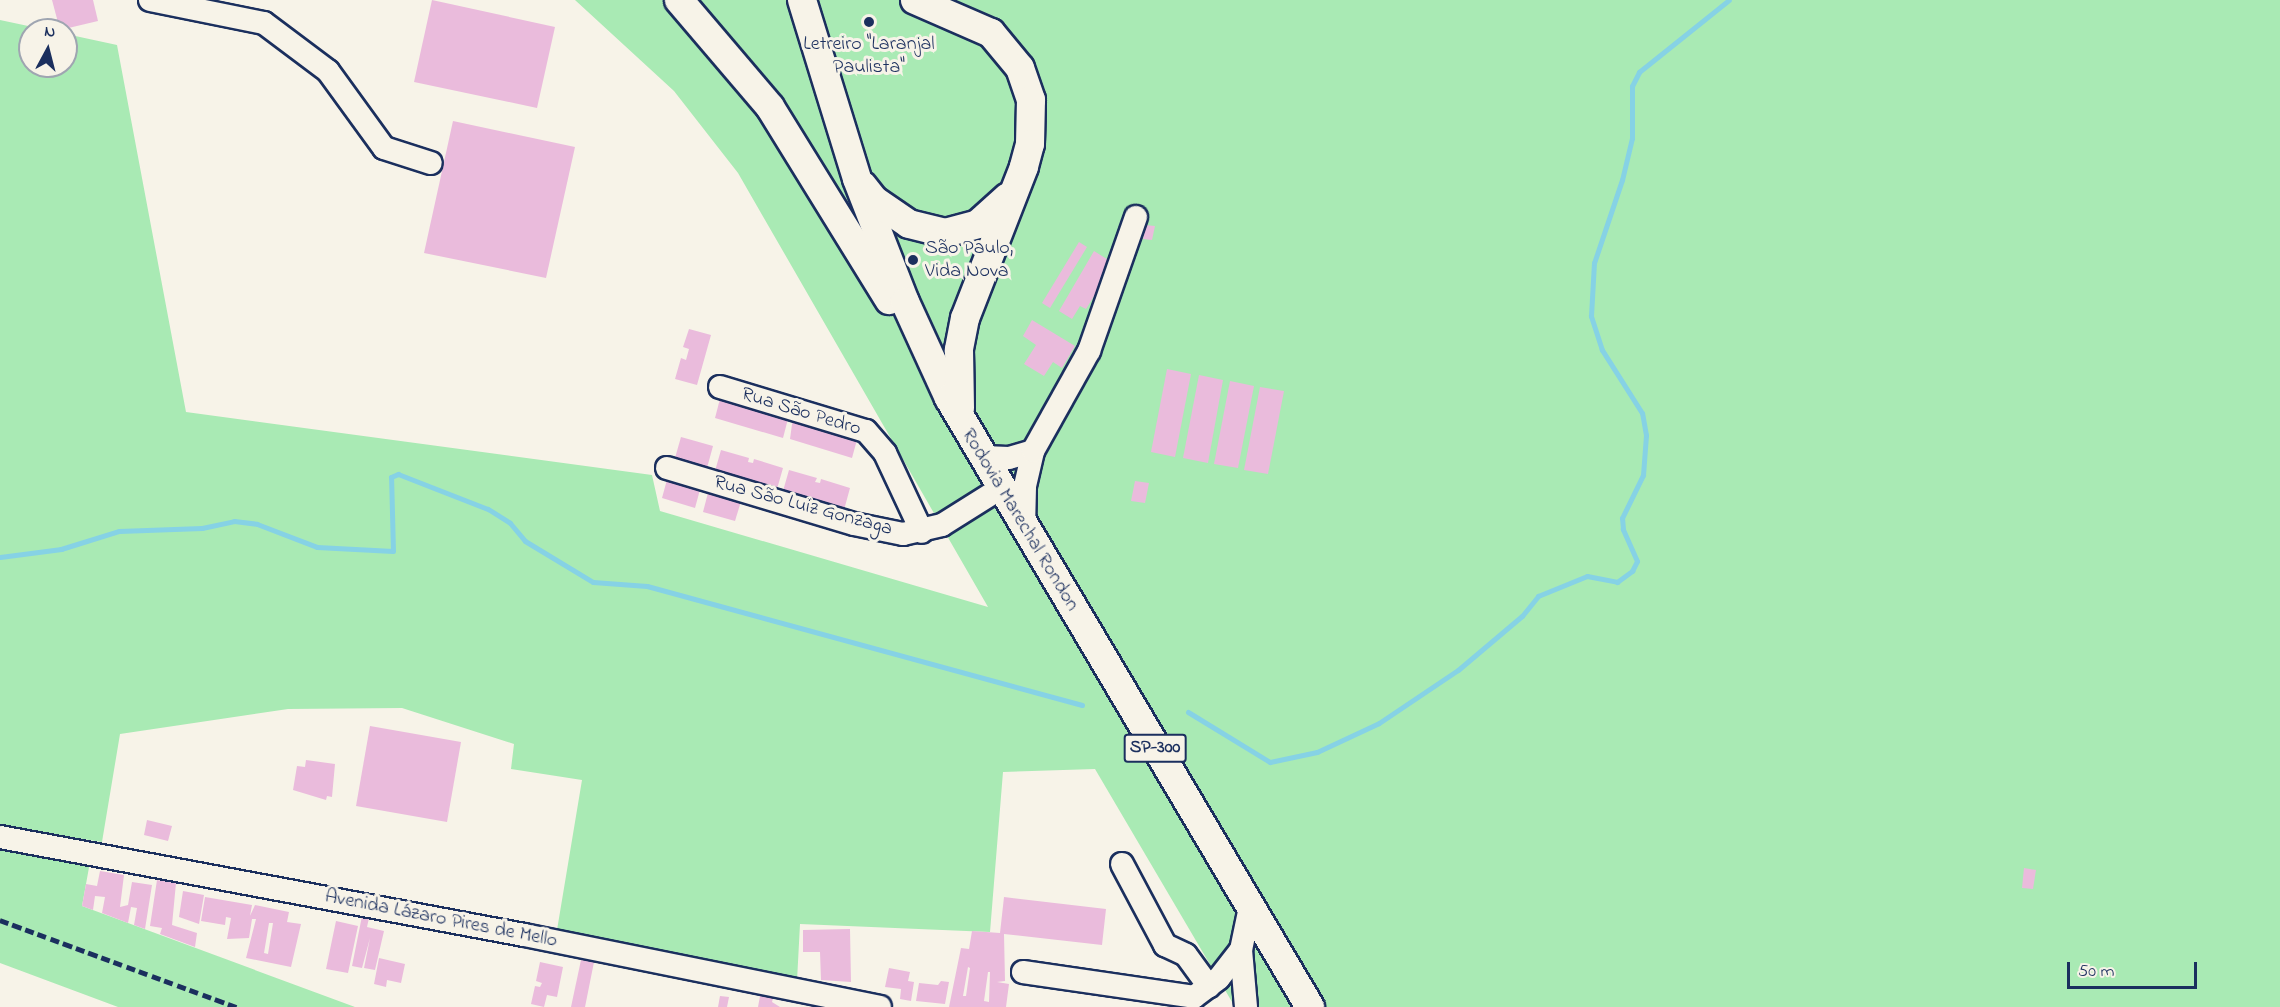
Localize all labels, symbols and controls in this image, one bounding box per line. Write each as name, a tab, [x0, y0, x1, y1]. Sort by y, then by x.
marker: Letreiro "Laranjal Paulista"	[862, 15, 876, 29]
north arrow	[18, 18, 78, 78]
text: N	[43, 20, 57, 45]
place label: Letreiro "Laranjal Paulista"	[803, 32, 935, 79]
place label: São Paulo, Vida Nova	[925, 237, 1013, 284]
marker: São Paulo, Vida Nova	[906, 253, 920, 267]
street label: Rua São Pedro	[738, 382, 864, 442]
street label: Rodovia Marechal Rondon	[956, 424, 1084, 616]
street label: Rua São Luiz Gonzaga	[711, 471, 895, 541]
road number: SP-300	[1124, 733, 1186, 763]
street label: Avenida Lázaro Pires de Mello	[323, 885, 559, 953]
scale bar	[2070, 950, 2200, 988]
text: 50 m	[2078, 959, 2115, 985]

